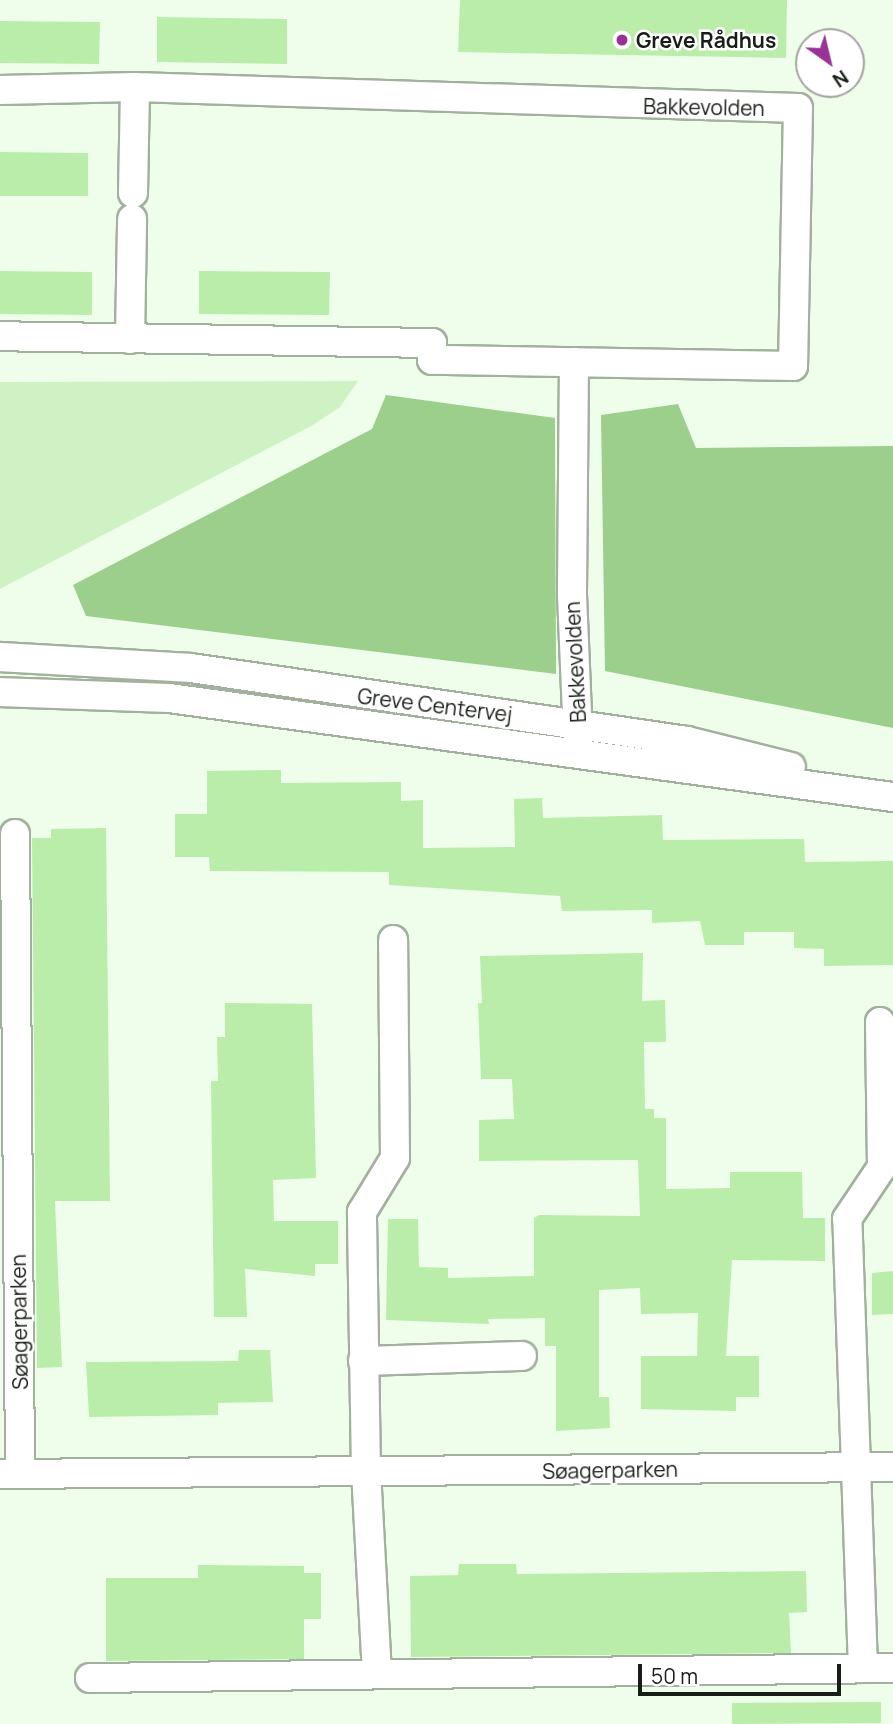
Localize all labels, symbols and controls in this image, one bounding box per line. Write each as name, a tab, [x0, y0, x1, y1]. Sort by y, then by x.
place label: Greve Rådhus	[636, 27, 776, 53]
north arrow	[795, 28, 865, 98]
marker: Greve Rådhus	[614, 32, 630, 48]
text: N	[828, 64, 854, 93]
street label: Bakkevolden	[643, 93, 765, 121]
street label: Bakkevolden	[559, 601, 591, 723]
street label: Greve Centervej	[356, 683, 514, 727]
street label: Søagerparken	[5, 1254, 33, 1390]
street label: Søagerparken	[542, 1456, 678, 1484]
scale bar	[641, 1650, 844, 1694]
text: 50 m	[651, 1662, 698, 1690]

